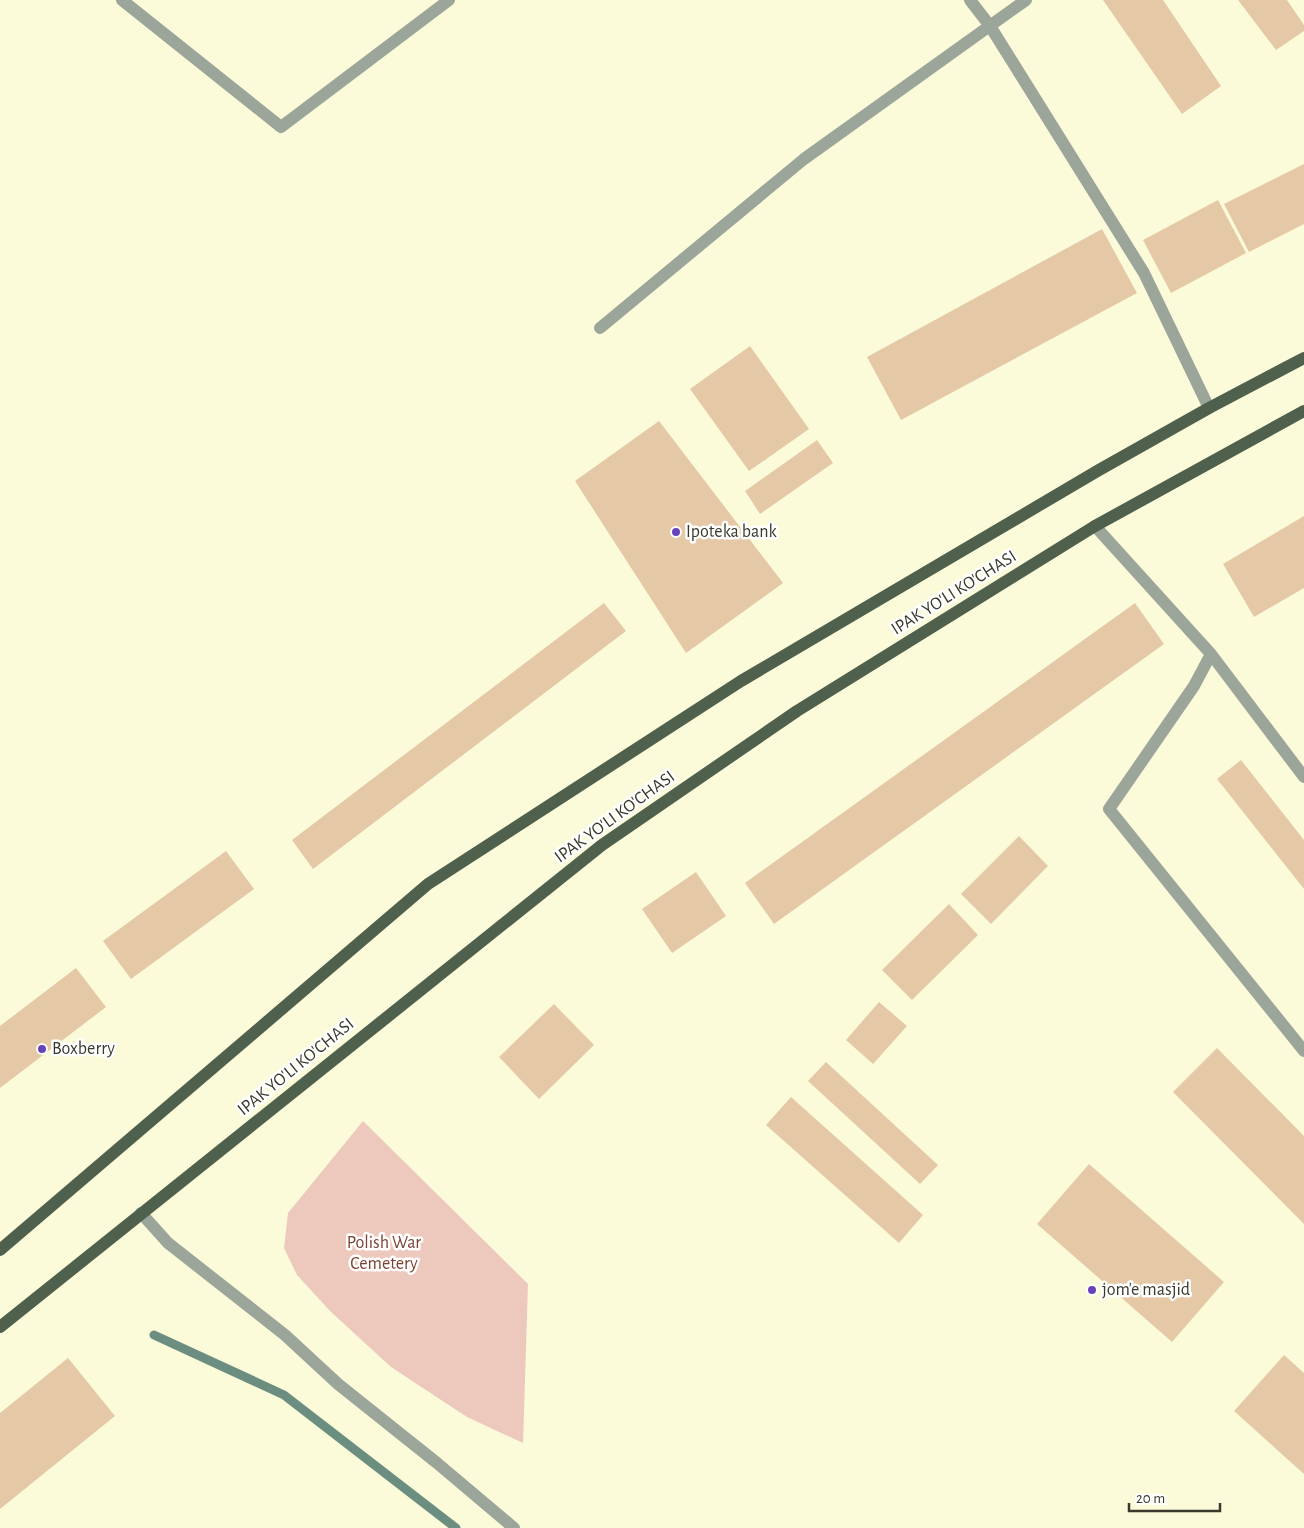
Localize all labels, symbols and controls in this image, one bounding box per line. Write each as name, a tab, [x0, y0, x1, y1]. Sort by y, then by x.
place label: Ipoteka bank	[686, 523, 777, 541]
marker: Ipoteka bank	[670, 526, 682, 538]
street label: IPAK YO'LI KO'CHASI	[888, 547, 1020, 639]
street label: IPAK YO'LI KO'CHASI	[552, 768, 678, 866]
street label: IPAK YO'LI KO'CHASI	[235, 1015, 357, 1119]
place label: Boxberry	[52, 1040, 115, 1058]
marker: Boxberry	[36, 1043, 48, 1055]
park label: Polish War Cemetery	[347, 1234, 421, 1273]
place label: jom'e masjid	[1102, 1281, 1190, 1299]
marker: jom'e masjid	[1086, 1284, 1098, 1296]
scale bar	[1129, 1480, 1220, 1512]
text: 20 m	[1136, 1491, 1165, 1506]

